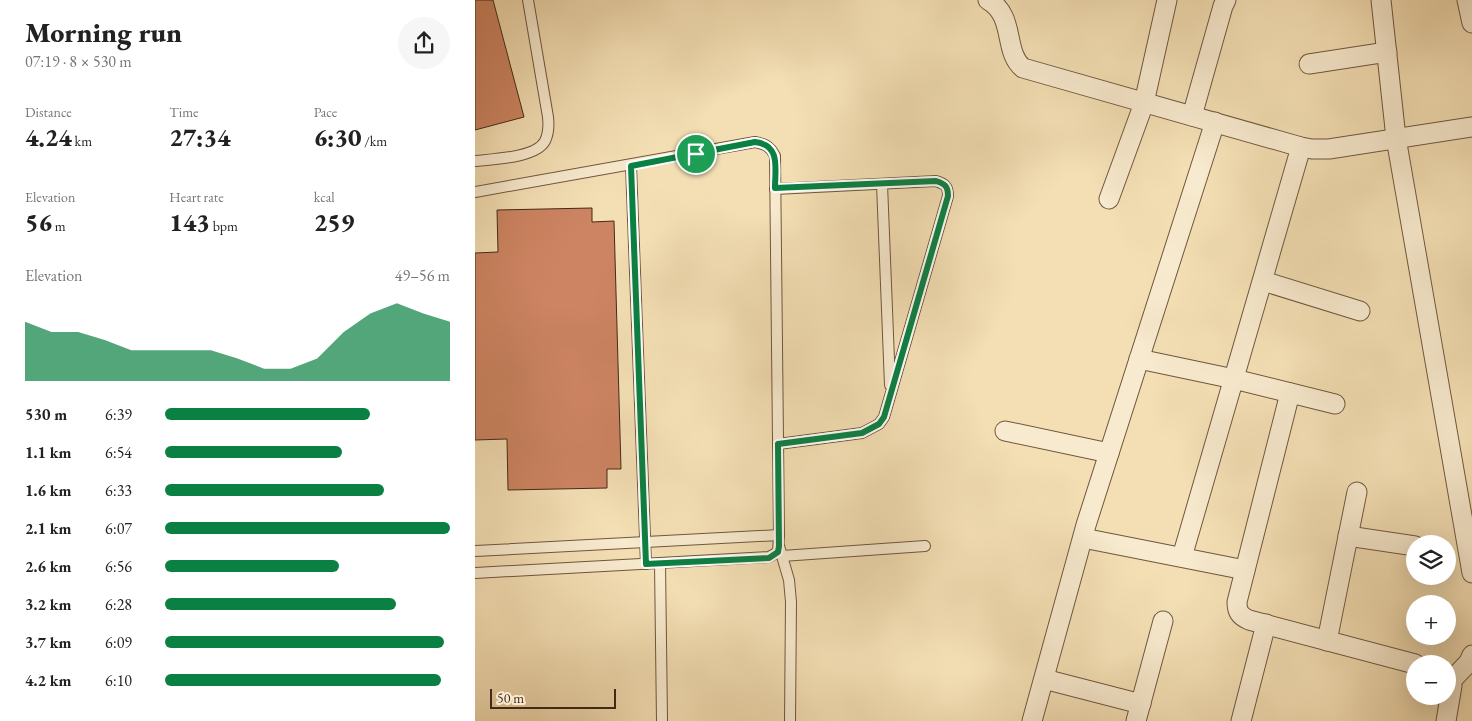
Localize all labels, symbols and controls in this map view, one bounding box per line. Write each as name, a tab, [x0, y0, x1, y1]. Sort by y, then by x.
text: Morning run	[25, 14, 182, 50]
button: share	[398, 17, 450, 69]
text: 07:19 · 8 × 530 m	[25, 51, 132, 72]
text: Distance	[25, 103, 72, 121]
text: Time	[169, 103, 199, 121]
text: Pace	[314, 103, 337, 121]
text: 4.24	[25, 121, 72, 153]
text: 27:34	[169, 121, 231, 153]
text: 6:30	[314, 121, 361, 153]
text: km	[72, 132, 92, 150]
text: /km	[361, 132, 387, 150]
pin	[675, 133, 717, 175]
icon: arrive	[682, 140, 710, 168]
text: Elevation	[25, 188, 75, 206]
text: Heart rate	[169, 188, 224, 206]
text: kcal	[314, 188, 335, 206]
text: 56	[25, 206, 52, 238]
text: 143	[169, 206, 210, 238]
text: 259	[314, 206, 354, 238]
text: m	[52, 217, 66, 235]
text: bpm	[210, 217, 238, 235]
text: Elevation	[25, 265, 83, 286]
text: 49–56 m	[395, 265, 450, 286]
text: 530 m	[25, 404, 67, 425]
text: 6:39	[105, 404, 132, 425]
text: 1.1 km	[25, 442, 71, 463]
text: 6:54	[105, 442, 132, 463]
text: 1.6 km	[25, 480, 71, 501]
text: 6:33	[105, 480, 132, 501]
text: 2.1 km	[25, 518, 71, 539]
text: 6:07	[105, 518, 132, 539]
map controls	[1406, 535, 1456, 705]
button: layers	[1406, 535, 1456, 585]
text: 2.6 km	[25, 556, 71, 577]
text: 6:56	[105, 556, 132, 577]
text: 3.2 km	[25, 594, 71, 615]
text: 6:28	[105, 594, 132, 615]
button: +	[1406, 595, 1456, 645]
text: 3.7 km	[25, 632, 71, 653]
text: 6:09	[105, 632, 132, 653]
button: −	[1406, 655, 1456, 705]
text: 4.2 km	[25, 670, 71, 691]
text: 6:10	[105, 670, 132, 691]
scale bar	[490, 686, 616, 709]
text: 50 m	[497, 689, 524, 707]

